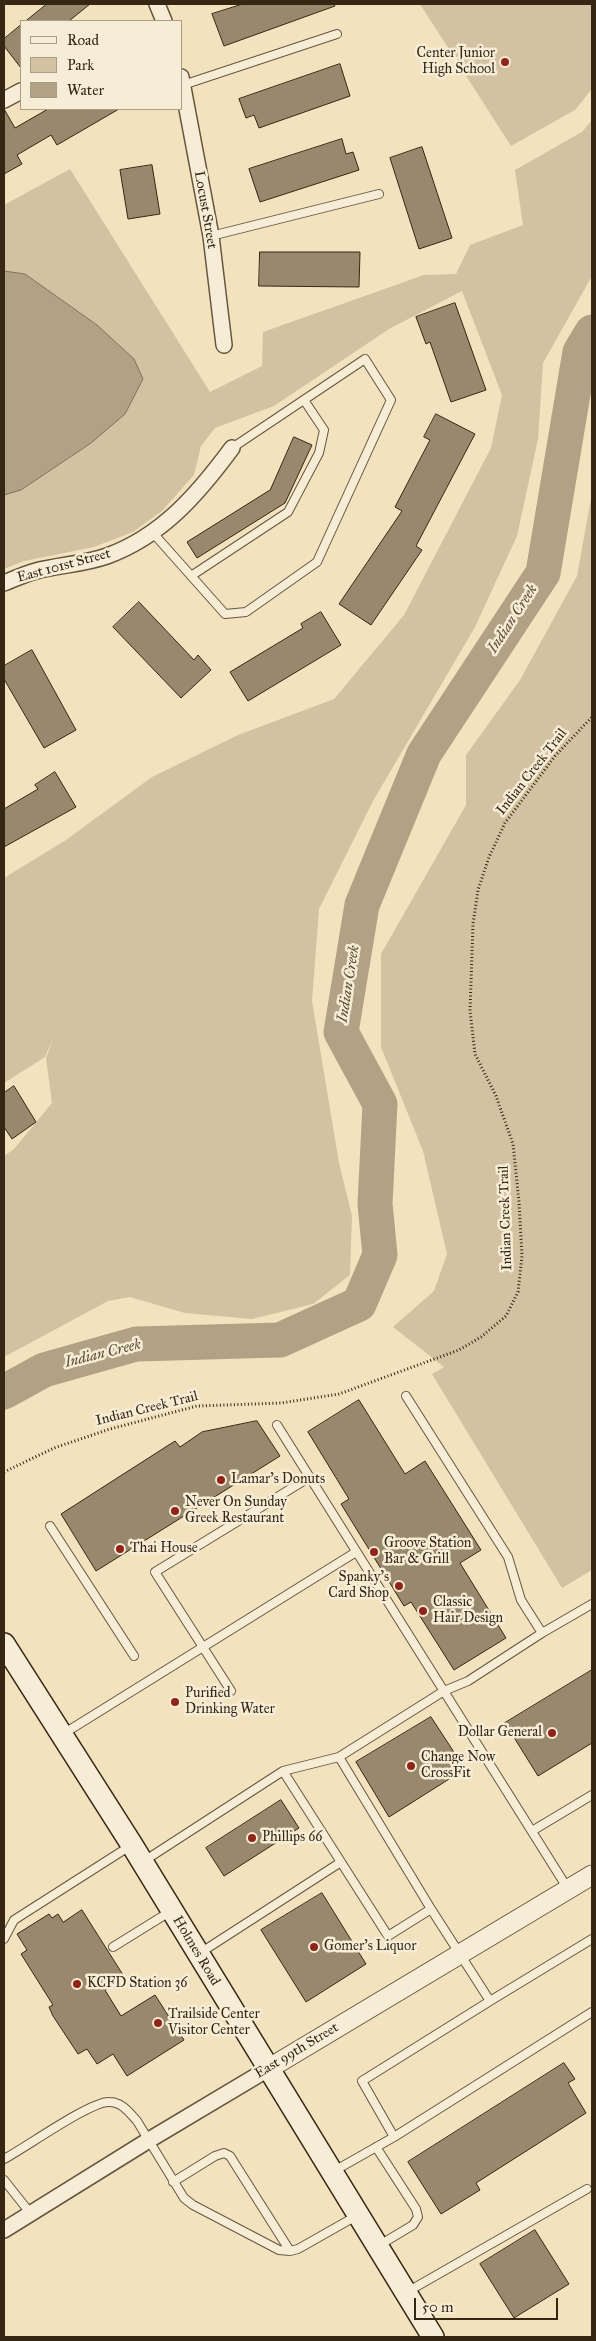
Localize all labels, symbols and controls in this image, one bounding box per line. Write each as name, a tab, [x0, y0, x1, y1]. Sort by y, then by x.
legend	[20, 20, 182, 110]
text: Road	[67, 31, 99, 49]
place label: Center Junior High School	[417, 46, 495, 78]
text: Park	[67, 56, 94, 74]
marker: Center Junior High School	[499, 56, 511, 68]
text: Water	[67, 81, 104, 99]
street label: Locust Street	[190, 170, 220, 250]
street label: East 101st Street	[16, 545, 112, 587]
water label: Indian Creek	[484, 581, 542, 657]
street label: Indian Creek Trail	[493, 726, 571, 818]
water label: Indian Creek	[334, 944, 364, 1024]
street label: Indian Creek Trail	[496, 1165, 516, 1271]
water label: Indian Creek	[63, 1336, 143, 1372]
street label: Indian Creek Trail	[94, 1388, 200, 1430]
place label: Lamar's Donuts	[231, 1472, 325, 1488]
marker: Lamar's Donuts	[215, 1474, 227, 1486]
place label: Never On Sunday Greek Restaurant	[185, 1495, 287, 1528]
marker: Never On Sunday Greek Restaurant	[169, 1505, 181, 1517]
place label: Groove Station Bar & Grill	[384, 1536, 471, 1568]
place label: Thai House	[130, 1541, 198, 1557]
marker: Thai House	[114, 1543, 126, 1555]
marker: Groove Station Bar & Grill	[368, 1546, 380, 1558]
place label: Spanky's Card Shop	[328, 1570, 389, 1602]
marker: Spanky's Card Shop	[393, 1580, 405, 1592]
place label: Classic Hair Design	[433, 1595, 503, 1628]
marker: Classic Hair Design	[417, 1605, 429, 1617]
place label: Purified Drinking Water	[185, 1686, 275, 1718]
marker: Purified Drinking Water	[169, 1696, 181, 1708]
place label: Dollar General	[458, 1725, 542, 1741]
marker: Dollar General	[546, 1727, 558, 1739]
place label: Change Now CrossFit	[421, 1750, 495, 1782]
marker: Change Now CrossFit	[405, 1760, 417, 1772]
place label: Phillips 66	[262, 1830, 323, 1846]
marker: Phillips 66	[246, 1832, 258, 1844]
street label: Holmes Road	[169, 1913, 223, 1989]
place label: Gomer's Liquor	[324, 1939, 416, 1955]
marker: Gomer's Liquor	[308, 1941, 320, 1953]
place label: KCFD Station 36	[87, 1976, 187, 1992]
marker: KCFD Station 36	[71, 1978, 83, 1990]
place label: Trailside Center Visitor Center	[168, 2007, 260, 2040]
marker: Trailside Center Visitor Center	[152, 2017, 164, 2029]
street label: East 99th Street	[252, 2019, 342, 2083]
scale bar	[416, 2288, 560, 2320]
text: 50 m	[422, 2298, 454, 2316]

